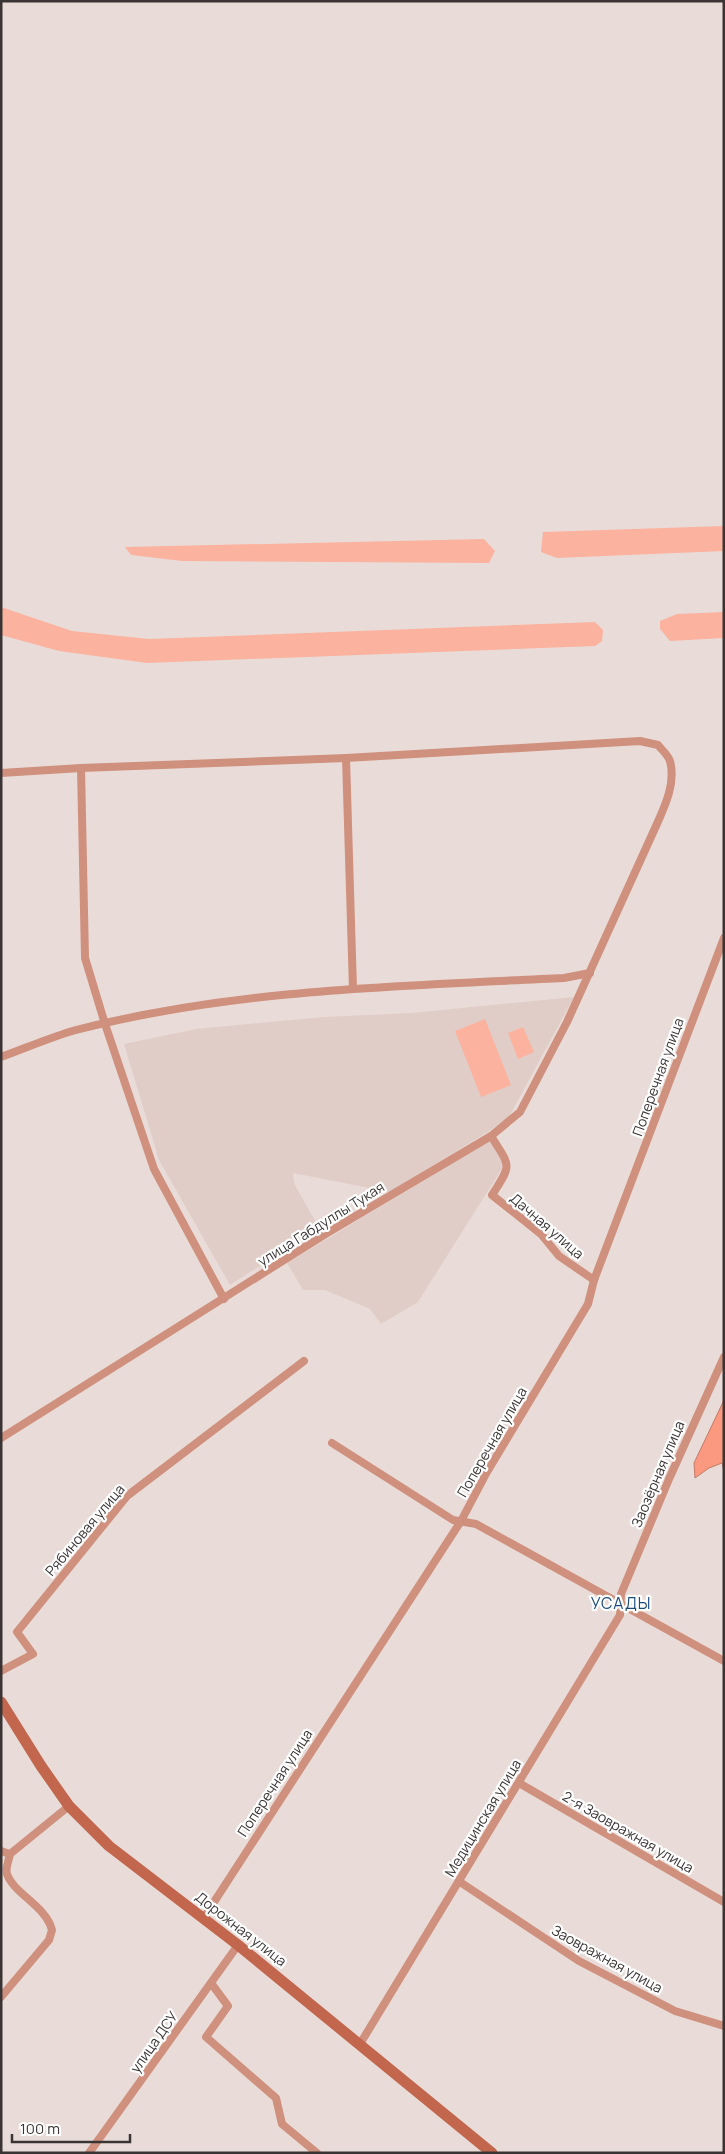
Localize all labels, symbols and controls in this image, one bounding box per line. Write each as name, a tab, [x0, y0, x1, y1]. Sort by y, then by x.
street label: Поперечная улица	[627, 1015, 688, 1139]
street label: улица Габдуллы Тукая	[254, 1177, 388, 1270]
street label: Дачная улица	[506, 1188, 588, 1263]
street label: Поперечная улица	[452, 1383, 531, 1500]
street label: Заозёрная улица	[627, 1418, 689, 1530]
street label: Рябиновая улица	[41, 1480, 129, 1580]
district label: УСАДЫ	[591, 1592, 651, 1614]
street label: Поперечная улица	[233, 1725, 316, 1840]
street label: Медицинская улица	[440, 1756, 525, 1880]
street label: 2-я Заовражная улица	[559, 1786, 697, 1877]
street label: Дорожная улица	[192, 1887, 291, 1970]
street label: Заовражная улица	[548, 1920, 666, 1997]
street label: улица ДСУ	[125, 2007, 182, 2076]
scale bar	[12, 2112, 130, 2144]
text: 100 m	[20, 2118, 60, 2139]

